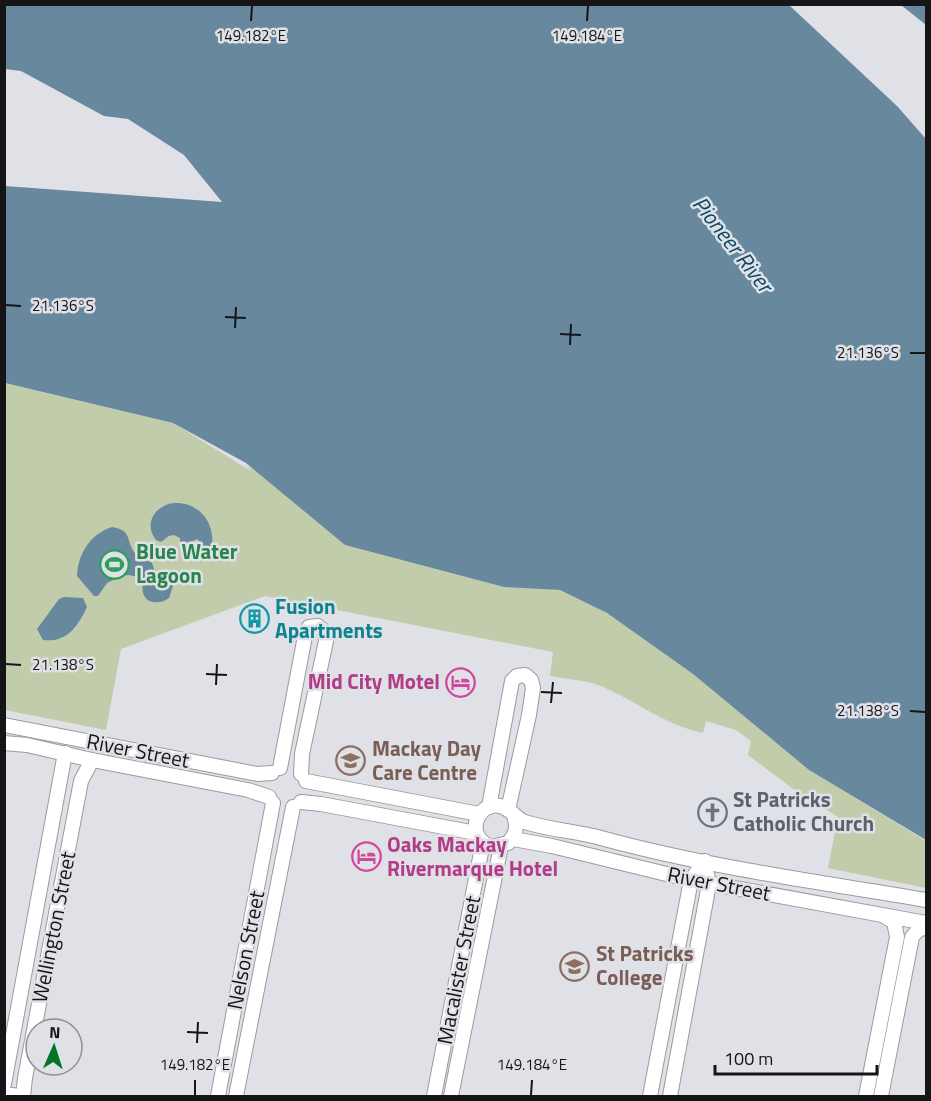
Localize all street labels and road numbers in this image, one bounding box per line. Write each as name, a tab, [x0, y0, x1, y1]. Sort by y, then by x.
street label: River Street	[84, 724, 193, 776]
street label: Wellington Street	[23, 848, 84, 1005]
street label: River Street	[665, 857, 774, 909]
street label: Nelson Street	[218, 887, 272, 1012]
street label: Macalister Street	[428, 892, 488, 1047]

